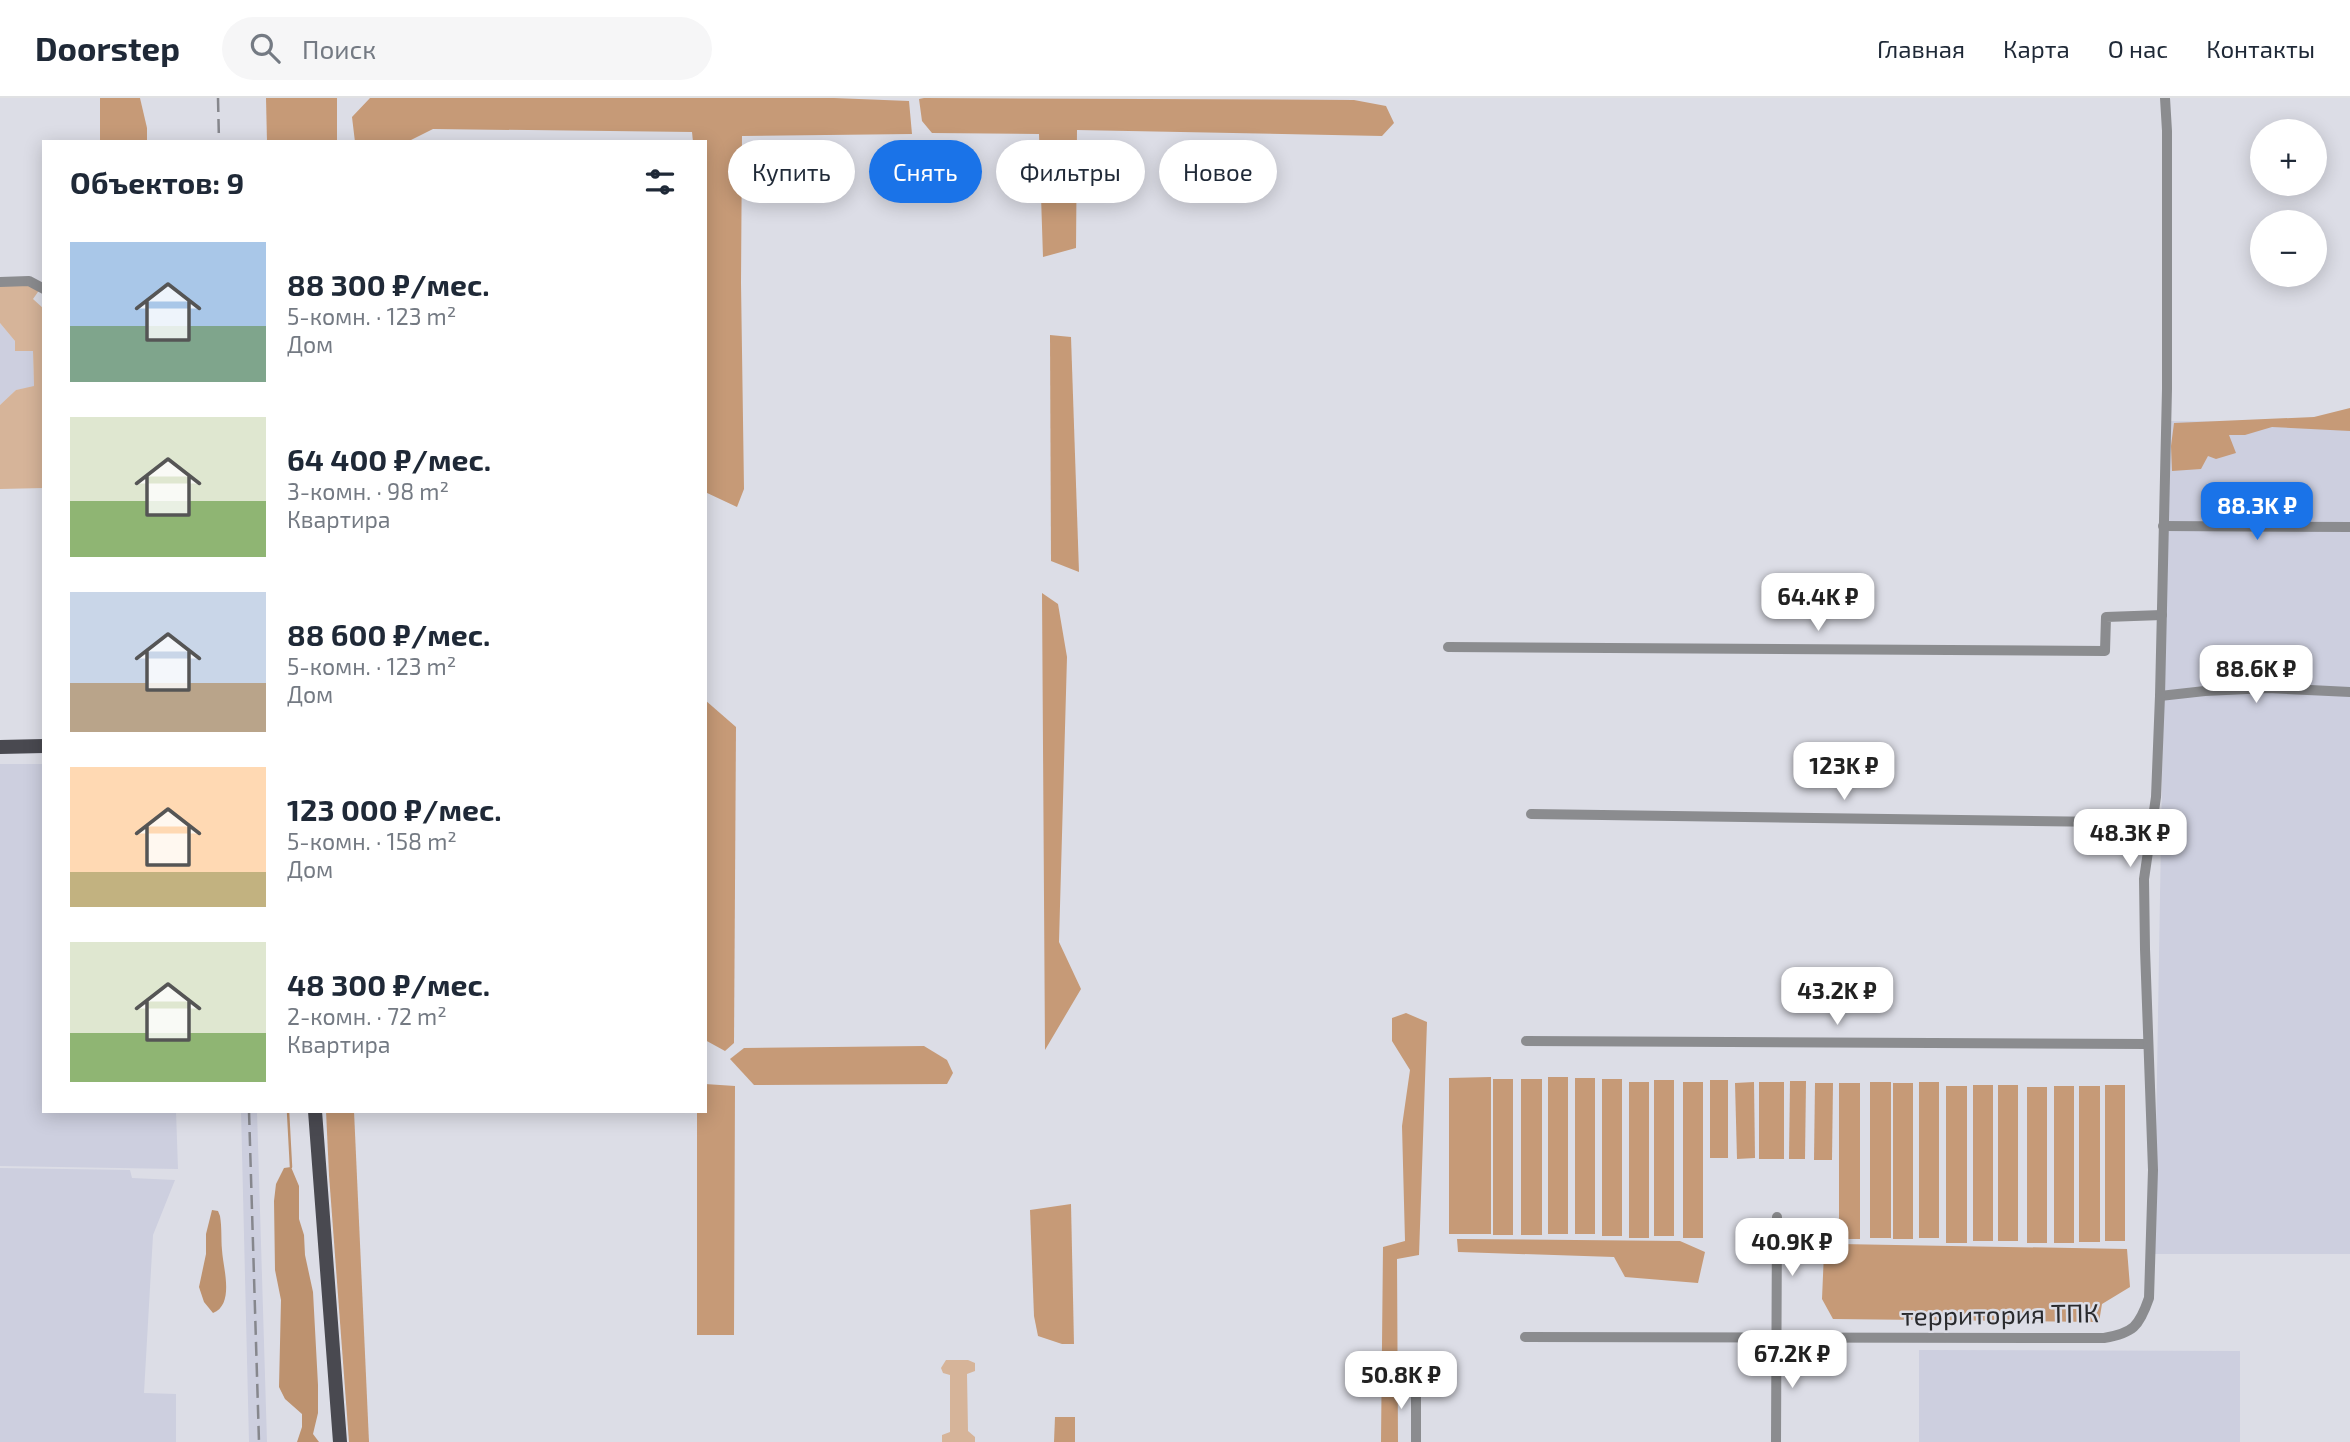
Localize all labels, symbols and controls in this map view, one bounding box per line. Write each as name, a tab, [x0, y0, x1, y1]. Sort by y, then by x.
search box	[222, 17, 712, 80]
text: Doorstep	[35, 28, 180, 68]
icon: search	[246, 29, 284, 67]
text: Поиск	[302, 33, 376, 64]
text: Главная	[1877, 34, 1965, 63]
text: Карта	[2003, 34, 2070, 63]
text: О нас	[2108, 34, 2168, 63]
text: Контакты	[2206, 34, 2315, 63]
map controls	[2250, 119, 2327, 287]
button: +	[2250, 119, 2327, 196]
chip: Купить	[728, 140, 855, 203]
chip: Снять	[869, 140, 982, 203]
chip: Фильтры	[996, 140, 1145, 203]
chip: Новое	[1159, 140, 1277, 203]
icon: filters	[641, 163, 679, 201]
text: Объектов: 9	[70, 164, 244, 200]
button: −	[2250, 210, 2327, 287]
text: 88 300 ₽/мес.	[287, 266, 490, 302]
icon: home	[126, 270, 210, 354]
text: 5-комн. · 123 m²	[287, 302, 456, 330]
text: Дом	[287, 330, 333, 358]
text: 64 400 ₽/мес.	[287, 441, 491, 477]
icon: home	[126, 445, 210, 529]
text: 3-комн. · 98 m²	[287, 477, 449, 505]
pin: 88.3K ₽	[2192, 482, 2322, 542]
text: 88.3K ₽	[2217, 491, 2297, 519]
text: Квартира	[287, 505, 391, 533]
pin: 64.4K ₽	[1753, 574, 1883, 633]
text: 64.4K ₽	[1777, 582, 1859, 610]
text: 88 600 ₽/мес.	[287, 616, 490, 652]
icon: home	[126, 620, 210, 704]
pin: 88.6K ₽	[2191, 646, 2321, 705]
text: 5-комн. · 123 m²	[287, 652, 456, 680]
text: 88.6K ₽	[2216, 654, 2296, 682]
text: Дом	[287, 680, 333, 708]
pin: 123K ₽	[1787, 742, 1901, 802]
text: 123K ₽	[1809, 751, 1879, 779]
text: 123 000 ₽/мес.	[287, 791, 502, 827]
icon: home	[126, 795, 210, 879]
pin: 48.3K ₽	[2065, 810, 2195, 869]
text: 48.3K ₽	[2090, 818, 2170, 846]
text: 5-комн. · 158 m²	[287, 827, 457, 855]
text: Дом	[287, 855, 333, 883]
text: 48 300 ₽/мес.	[287, 966, 490, 1002]
pin: 43.2K ₽	[1772, 968, 1902, 1027]
icon: home	[126, 970, 210, 1054]
text: 43.2K ₽	[1797, 976, 1877, 1004]
text: 2-комн. · 72 m²	[287, 1002, 447, 1030]
text: Квартира	[287, 1030, 391, 1058]
pin: 40.9K ₽	[1727, 1218, 1857, 1278]
text: 40.9K ₽	[1751, 1227, 1833, 1255]
street label: территория ТПК	[1901, 1296, 2099, 1331]
pin: 67.2K ₽	[1727, 1330, 1857, 1390]
text: 67.2K ₽	[1754, 1339, 1830, 1367]
pin: 50.8K ₽	[1336, 1352, 1466, 1411]
text: 50.8K ₽	[1361, 1360, 1441, 1388]

